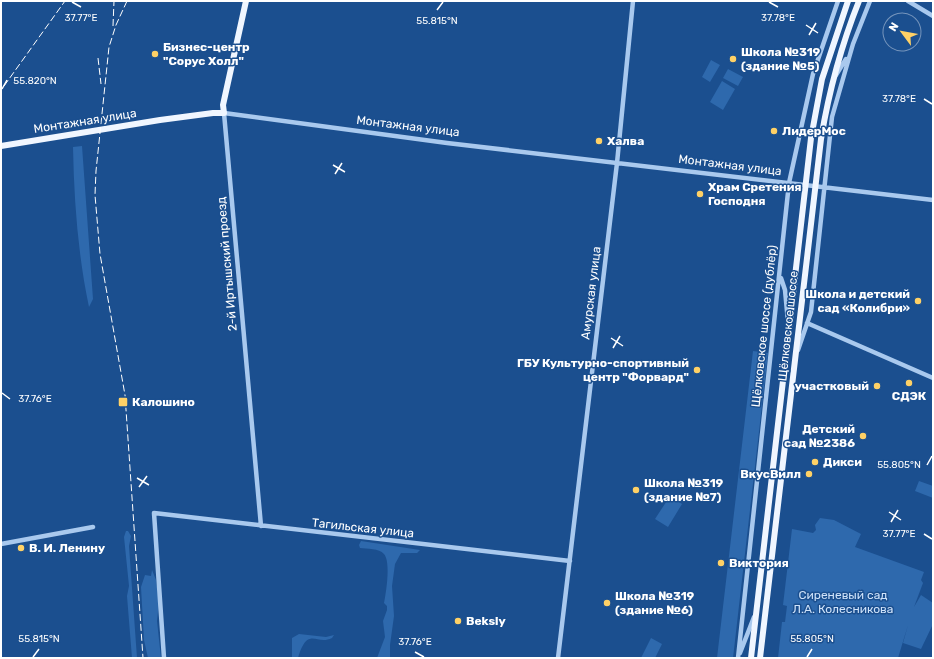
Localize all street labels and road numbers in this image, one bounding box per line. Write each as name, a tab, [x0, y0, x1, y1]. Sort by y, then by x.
street label: Монтажная улица	[33, 106, 137, 136]
street label: Монтажная улица	[356, 113, 460, 139]
street label: Монтажная улица	[678, 152, 782, 178]
street label: 2-й Иртышский проезд	[214, 196, 240, 332]
street label: Щёлковское шоссе (дублёр)	[749, 244, 779, 408]
street label: Амурская улица	[578, 246, 604, 340]
street label: Щёлковское шоссе	[775, 270, 801, 382]
street label: Тагильская улица	[311, 516, 415, 540]

